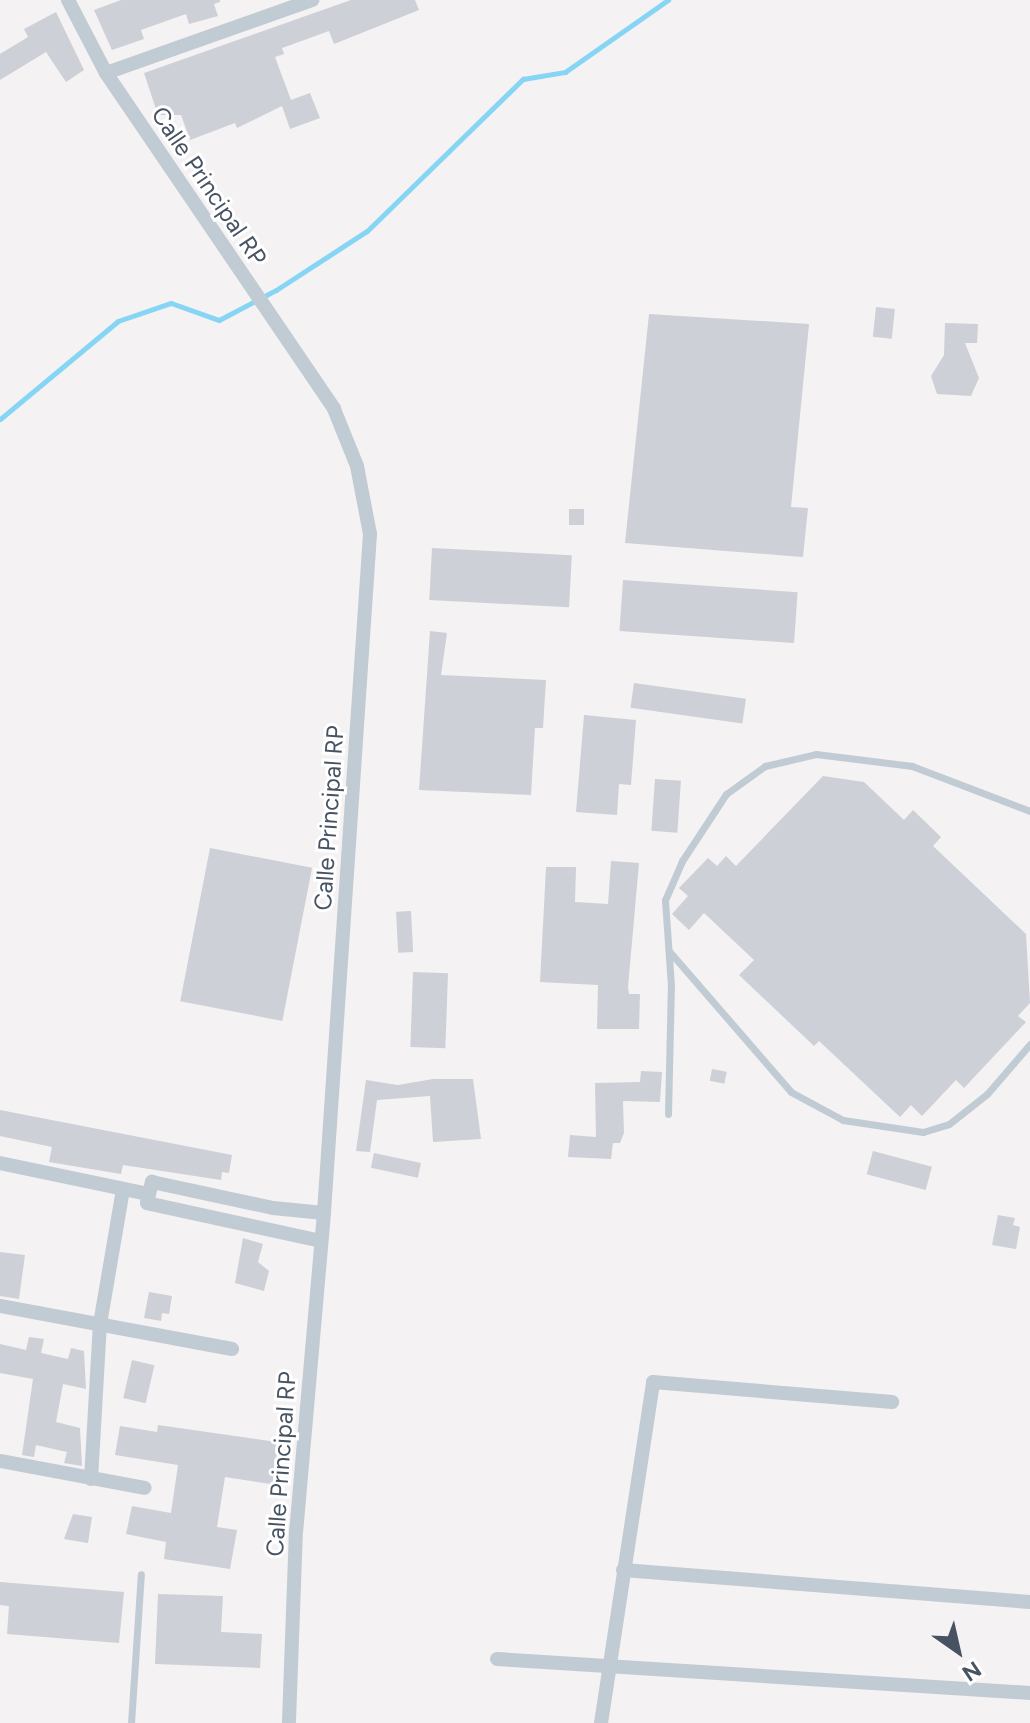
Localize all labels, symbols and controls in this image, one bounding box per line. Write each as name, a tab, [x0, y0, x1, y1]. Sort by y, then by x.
street label: Calle Principal RP	[145, 101, 273, 271]
street label: Calle Principal RP	[308, 725, 350, 911]
street label: Calle Principal RP	[260, 1371, 302, 1557]
north arrow	[918, 1611, 998, 1691]
text: N	[957, 1655, 986, 1687]

